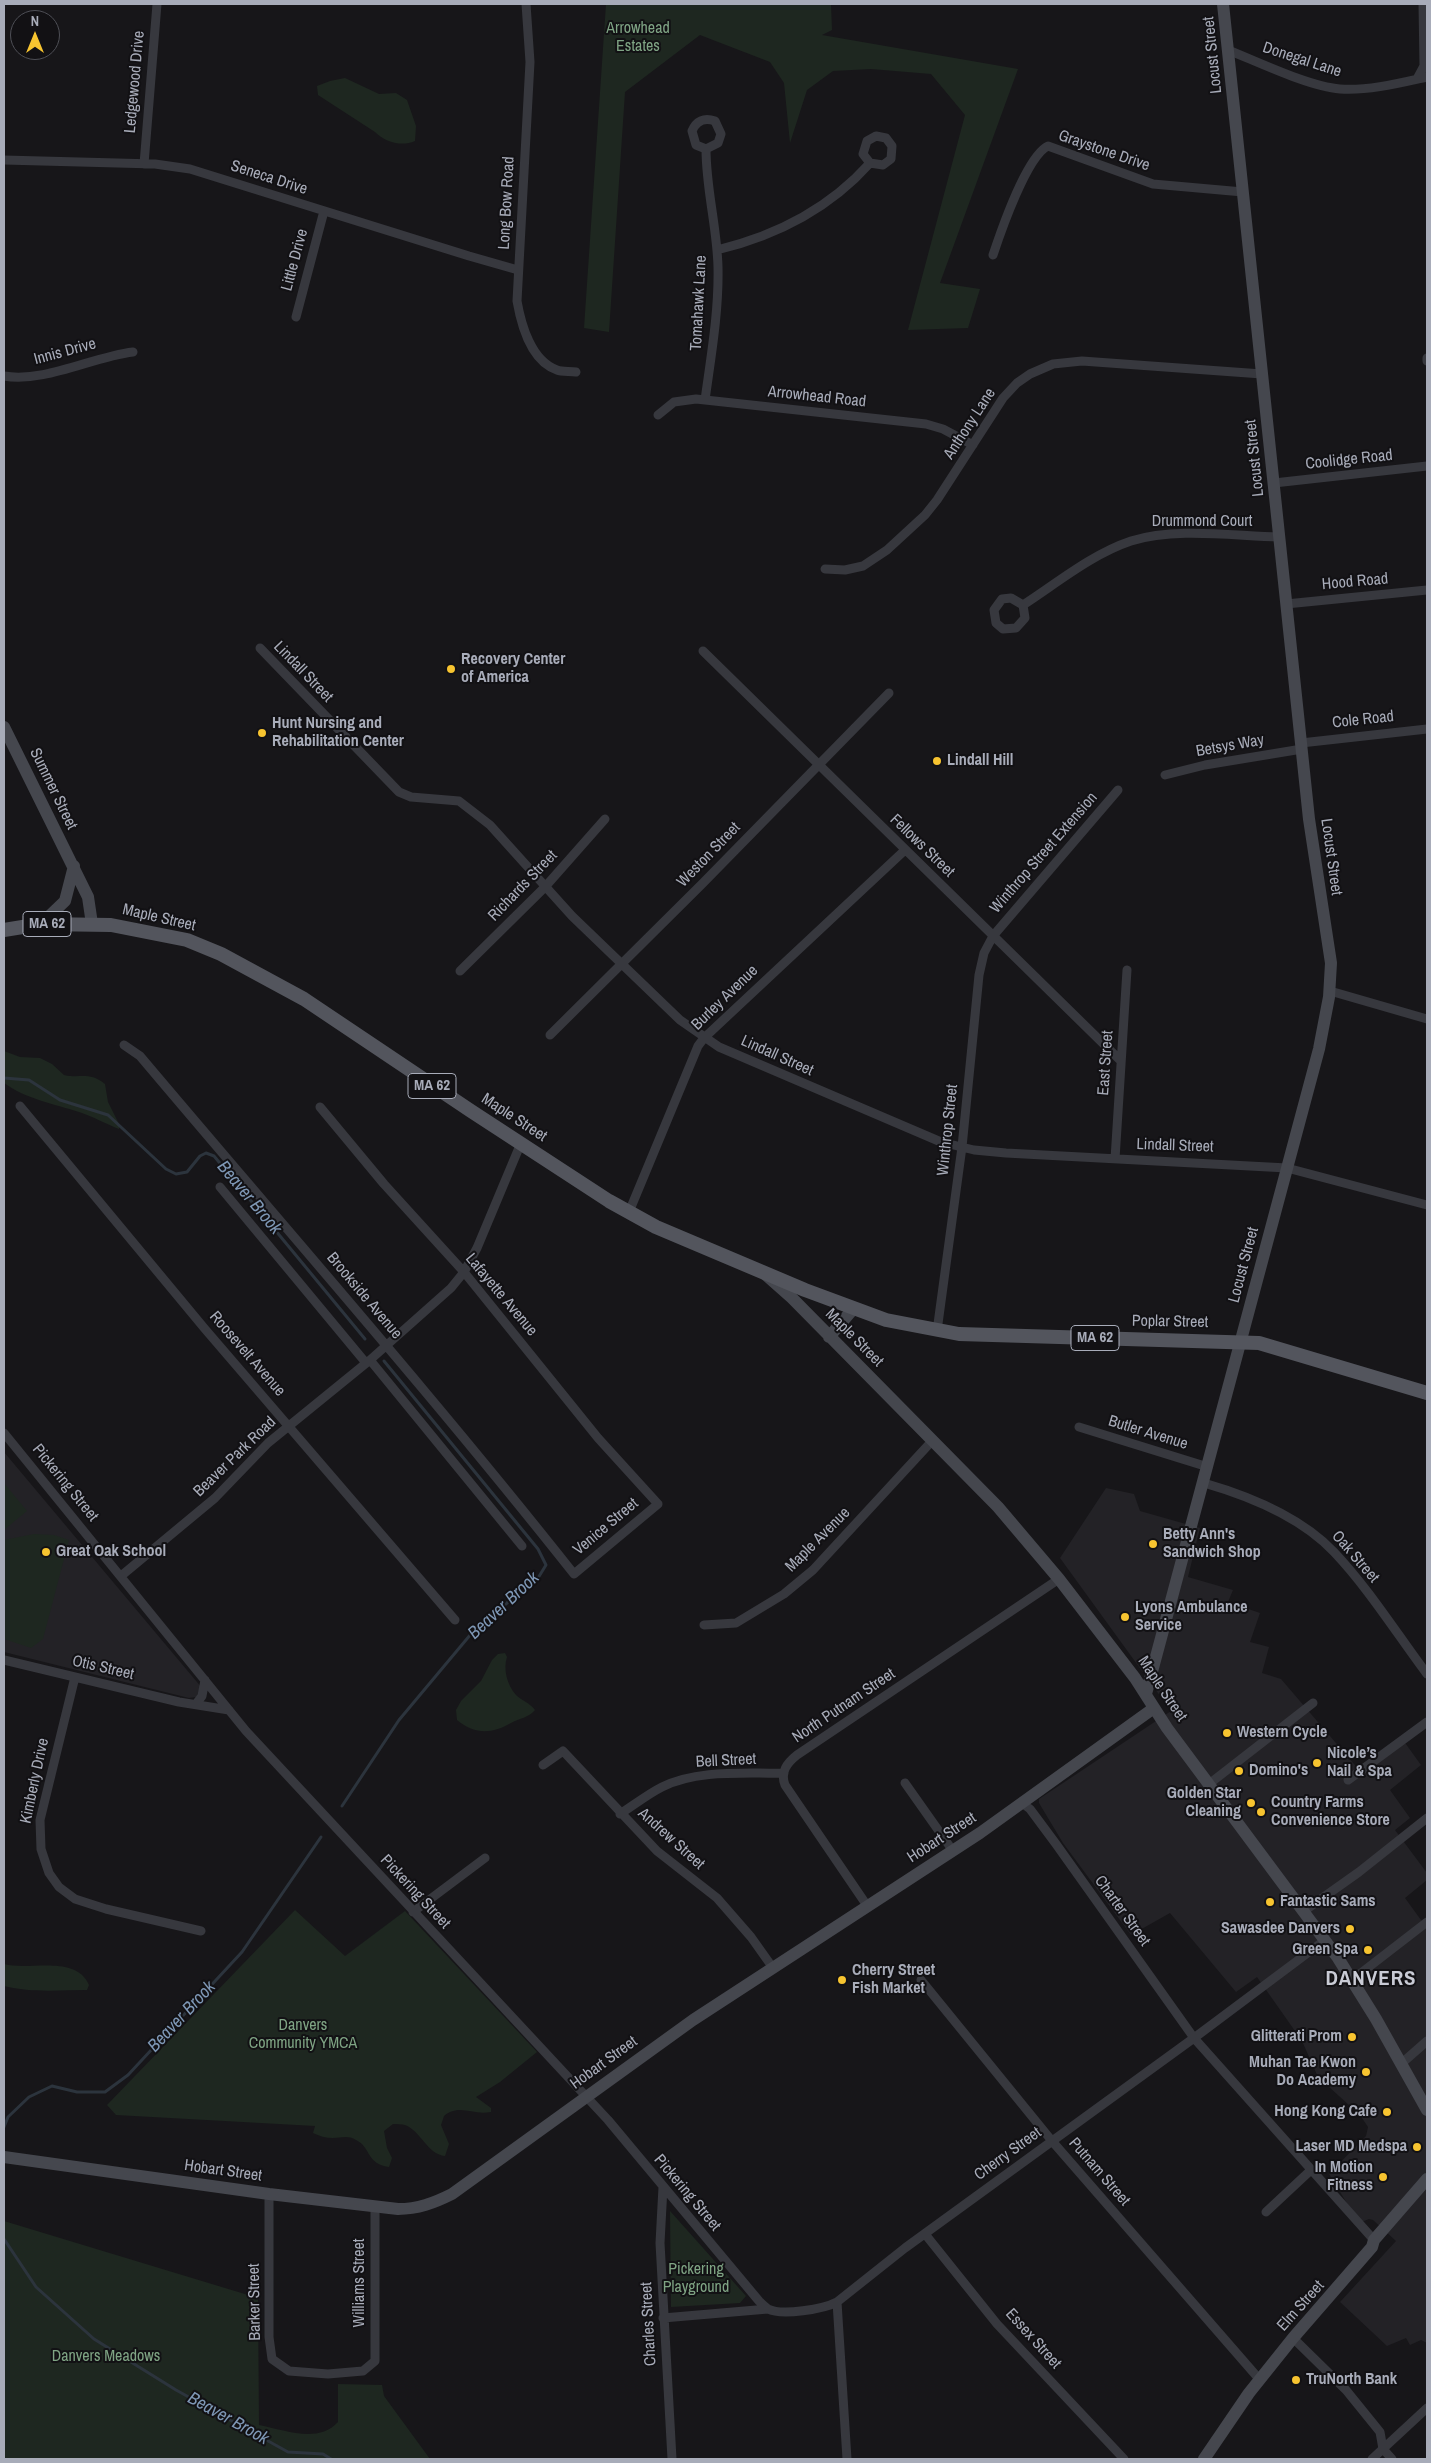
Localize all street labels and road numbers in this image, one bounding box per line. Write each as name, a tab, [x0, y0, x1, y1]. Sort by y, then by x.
street label: Locust Street	[1199, 16, 1227, 94]
street label: Ledgewood Drive	[121, 30, 149, 134]
street label: Donegal Lane	[1260, 38, 1344, 82]
street label: Graystone Drive	[1056, 126, 1152, 176]
street label: Long Bow Road	[495, 156, 519, 250]
street label: Seneca Drive	[228, 157, 310, 199]
street label: Little Drive	[278, 227, 312, 293]
street label: Tomahawk Lane	[687, 255, 711, 351]
street label: Innis Drive	[32, 335, 98, 369]
street label: Arrowhead Road	[767, 382, 867, 412]
street label: Anthony Lane	[940, 385, 1000, 463]
street label: Locust Street	[1241, 419, 1269, 497]
street label: Coolidge Road	[1304, 446, 1394, 474]
street label: Drummond Court	[1152, 512, 1252, 532]
street label: Hood Road	[1321, 570, 1389, 594]
street label: Lindall Street	[269, 638, 337, 706]
street label: Cole Road	[1331, 707, 1395, 733]
street label: Betsys Way	[1194, 731, 1266, 761]
street label: Summer Street	[25, 745, 81, 833]
street label: Winthrop Street Extension	[986, 789, 1102, 917]
street label: Fellows Street	[886, 810, 958, 882]
street label: Locust Street	[1316, 817, 1346, 897]
street label: Weston Street	[673, 819, 745, 891]
street label: Richards Street	[484, 847, 562, 925]
street label: Maple Street	[121, 900, 197, 936]
road number: MA 62	[23, 912, 71, 936]
street label: Burley Avenue	[688, 962, 762, 1034]
street label: East Street	[1094, 1030, 1118, 1096]
street label: Lindall Street	[738, 1032, 816, 1080]
road number: MA 62	[408, 1074, 456, 1098]
street label: Winthrop Street	[934, 1083, 962, 1177]
street label: Maple Street	[478, 1090, 550, 1146]
street label: Lindall Street	[1136, 1135, 1214, 1157]
street label: Locust Street	[1225, 1225, 1263, 1305]
street label: Brookside Avenue	[322, 1249, 406, 1343]
street label: Lafayette Avenue	[461, 1250, 541, 1340]
street label: Maple Street	[821, 1305, 887, 1371]
street label: Roosevelt Avenue	[205, 1308, 289, 1400]
street label: Poplar Street	[1132, 1312, 1208, 1332]
road number: MA 62	[1071, 1326, 1119, 1350]
street label: Butler Avenue	[1106, 1412, 1190, 1454]
street label: Beaver Park Road	[190, 1413, 280, 1501]
street label: Pickering Street	[28, 1440, 102, 1526]
street label: Venice Street	[570, 1494, 642, 1560]
street label: Maple Avenue	[782, 1504, 854, 1576]
street label: Oak Street	[1327, 1527, 1383, 1587]
street label: Otis Street	[70, 1652, 136, 1684]
street label: Maple Street	[1133, 1653, 1191, 1725]
street label: North Putnam Street	[789, 1665, 899, 1747]
street label: Kimberly Drive	[17, 1737, 53, 1825]
street label: Bell Street	[695, 1750, 757, 1772]
street label: Andrew Street	[634, 1804, 708, 1874]
street label: Hobart Street	[904, 1809, 980, 1867]
street label: Pickering Street	[376, 1851, 454, 1933]
street label: Charter Street	[1090, 1872, 1154, 1950]
street label: Hobart Street	[567, 2032, 641, 2094]
street label: Cherry Street	[971, 2123, 1045, 2185]
street label: Putnam Street	[1064, 2134, 1134, 2210]
street label: Pickering Street	[649, 2151, 725, 2235]
street label: Hobart Street	[183, 2156, 263, 2186]
street label: Williams Street	[350, 2239, 370, 2327]
street label: Barker Street	[245, 2263, 265, 2341]
street label: Elm Street	[1273, 2277, 1329, 2335]
street label: Charles Street	[637, 2282, 661, 2366]
street label: Essex Street	[1001, 2305, 1065, 2373]

